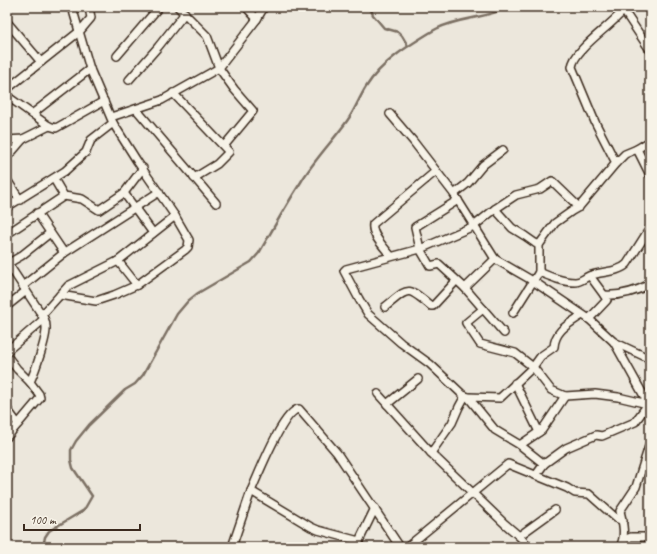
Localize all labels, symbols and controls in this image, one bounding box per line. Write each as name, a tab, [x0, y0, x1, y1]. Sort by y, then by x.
scale bar	[24, 506, 140, 532]
text: 100 m	[30, 512, 57, 528]

